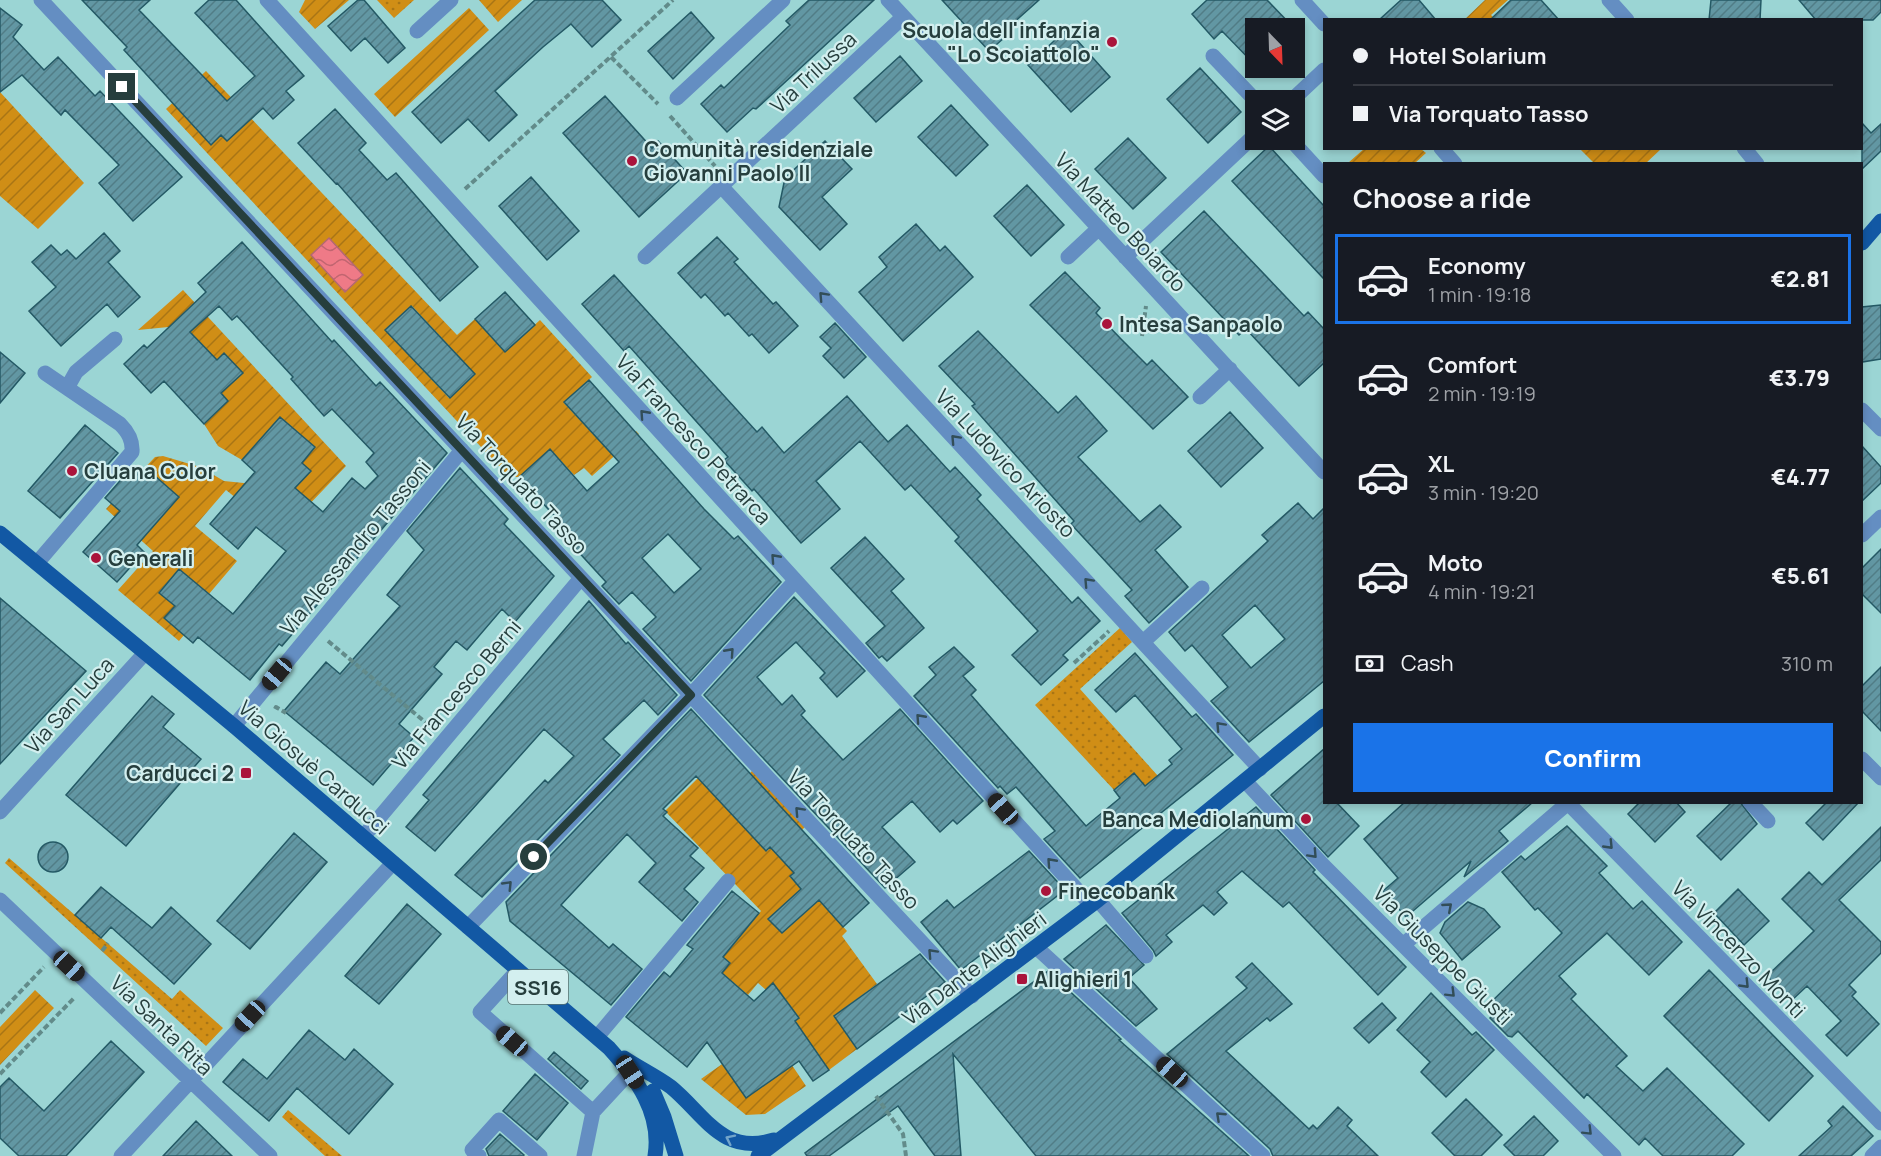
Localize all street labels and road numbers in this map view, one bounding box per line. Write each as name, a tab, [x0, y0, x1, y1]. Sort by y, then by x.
street label: Via Trilussa	[764, 25, 862, 119]
street label: Via Matteo Boiardo	[1049, 146, 1193, 298]
street label: Via Francesco Petrarca	[610, 348, 778, 530]
street label: Via Ludovico Ariosto	[930, 383, 1082, 543]
street label: Via Torquato Tasso	[450, 408, 594, 560]
street label: Via Alessandro Tassoni	[273, 453, 437, 641]
street label: Via Francesco Berni	[385, 613, 527, 775]
street label: Via San Luca	[18, 651, 120, 759]
street label: Via Giosuè Carducci	[233, 694, 395, 840]
street label: Via Torquato Tasso	[782, 763, 926, 915]
street label: Via Vincenzo Monti	[1666, 874, 1812, 1024]
street label: Via Giuseppe Giusti	[1367, 879, 1519, 1031]
street label: Via Dante Alighieri	[896, 905, 1052, 1031]
street label: Via Santa Rita	[105, 969, 219, 1081]
road number: SS16	[508, 970, 568, 1004]

